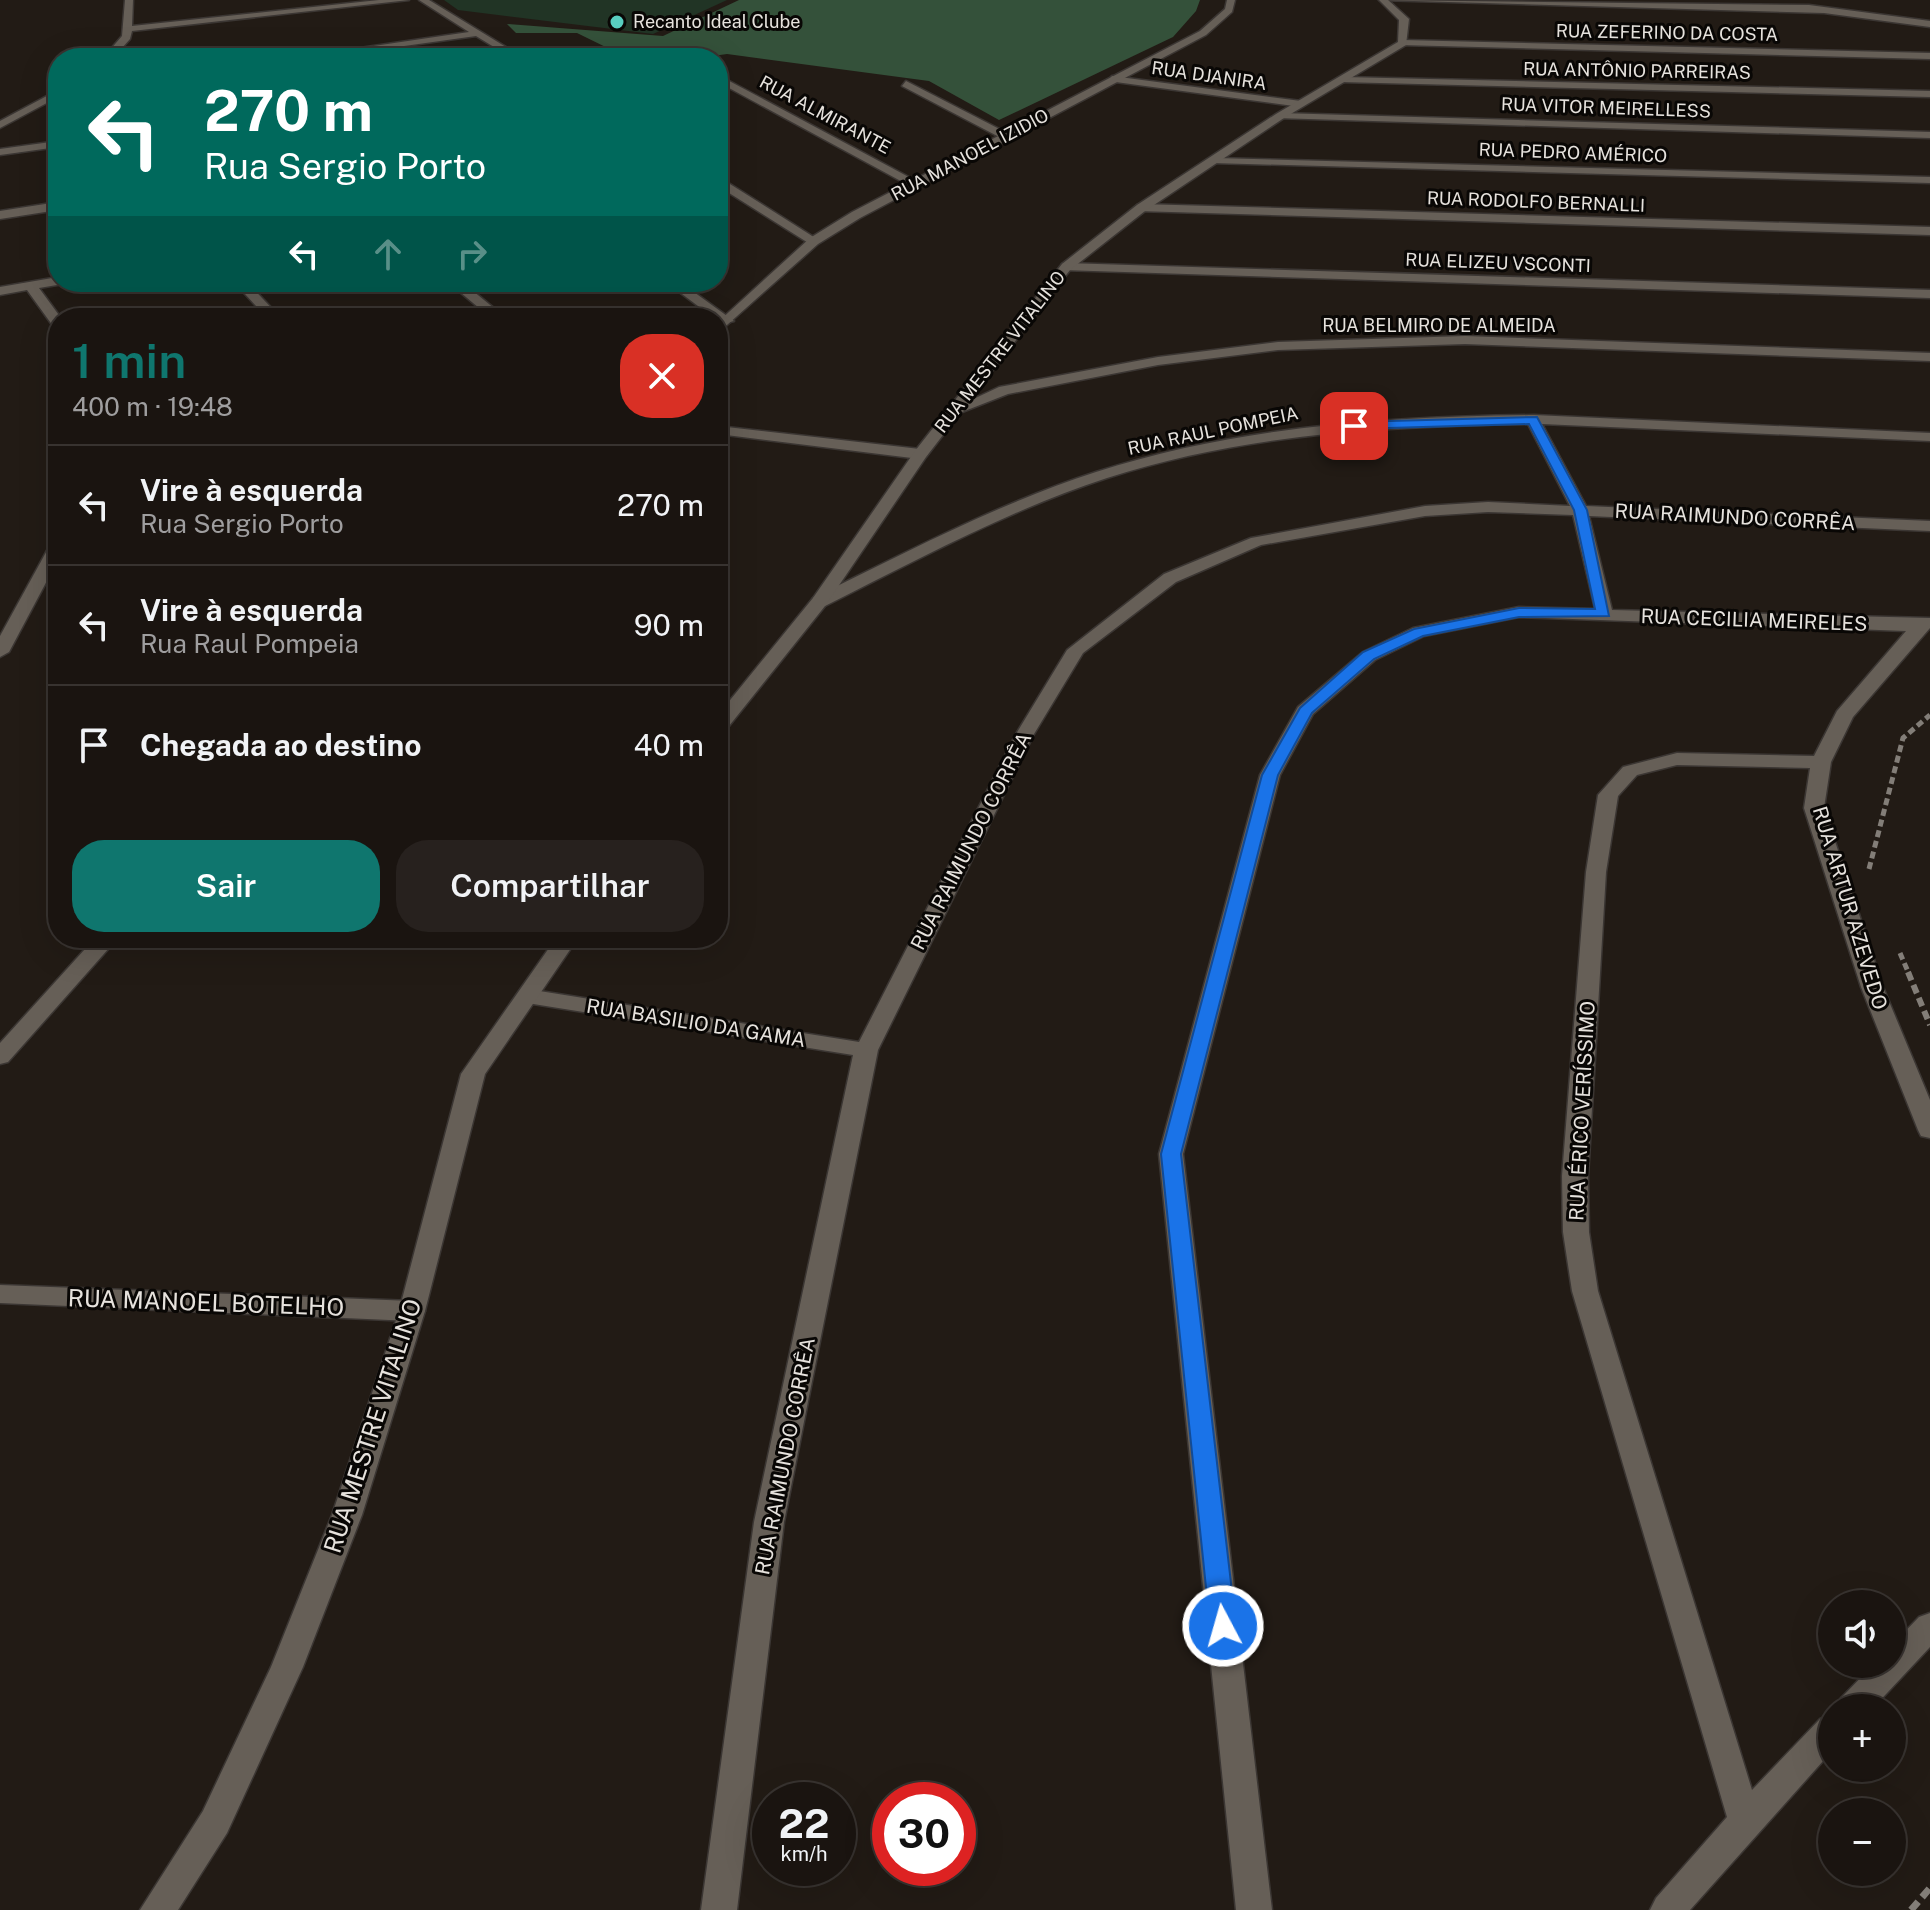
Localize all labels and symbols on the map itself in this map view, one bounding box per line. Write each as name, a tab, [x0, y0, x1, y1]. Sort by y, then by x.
place label: Recanto Ideal Clube	[633, 11, 801, 32]
marker: Recanto Ideal Clube	[608, 13, 626, 31]
street label: RUA ZEFERINO DA COSTA	[1556, 20, 1779, 45]
street label: RUA DJANIRA	[1150, 57, 1268, 94]
street label: RUA ANTÔNIO PARREIRAS	[1523, 58, 1751, 83]
street label: RUA ALMIRANTE	[756, 71, 894, 158]
street label: RUA VITOR MEIRELLESS	[1501, 93, 1711, 122]
street label: RUA MANOEL IZIDIO	[888, 104, 1052, 205]
street label: RUA PEDRO AMÉRICO	[1478, 138, 1668, 166]
street label: RUA RODOLFO BERNALLI	[1426, 187, 1646, 216]
street label: RUA ELIZEU VSCONTI	[1405, 249, 1591, 276]
street label: RUA MESTRE VITALINO	[930, 267, 1069, 437]
street label: RUA BELMIRO DE ALMEIDA	[1322, 315, 1556, 336]
pin	[1320, 392, 1388, 460]
street label: RUA RAUL POMPEIA	[1126, 402, 1300, 459]
street label: RUA RAIMUNDO CORRÊA	[1614, 499, 1856, 535]
street label: RUA CECILIA MEIRELES	[1640, 604, 1868, 636]
street label: RUA RAIMUNDO CORRÊA	[906, 728, 1036, 954]
street label: RUA ARTUR AZEVEDO	[1808, 803, 1892, 1013]
street label: RUA BASILIO DA GAMA	[585, 994, 807, 1052]
street label: RUA ÉRICO VERÍSSIMO	[1563, 1000, 1600, 1222]
street label: RUA MANOEL BOTELHO	[67, 1283, 345, 1321]
street label: RUA MESTRE VITALINO	[318, 1295, 426, 1556]
street label: RUA RAIMUNDO CORRÊA	[750, 1335, 820, 1577]
position arrow	[1181, 1584, 1265, 1668]
speed limit sign: 30	[872, 1782, 976, 1886]

